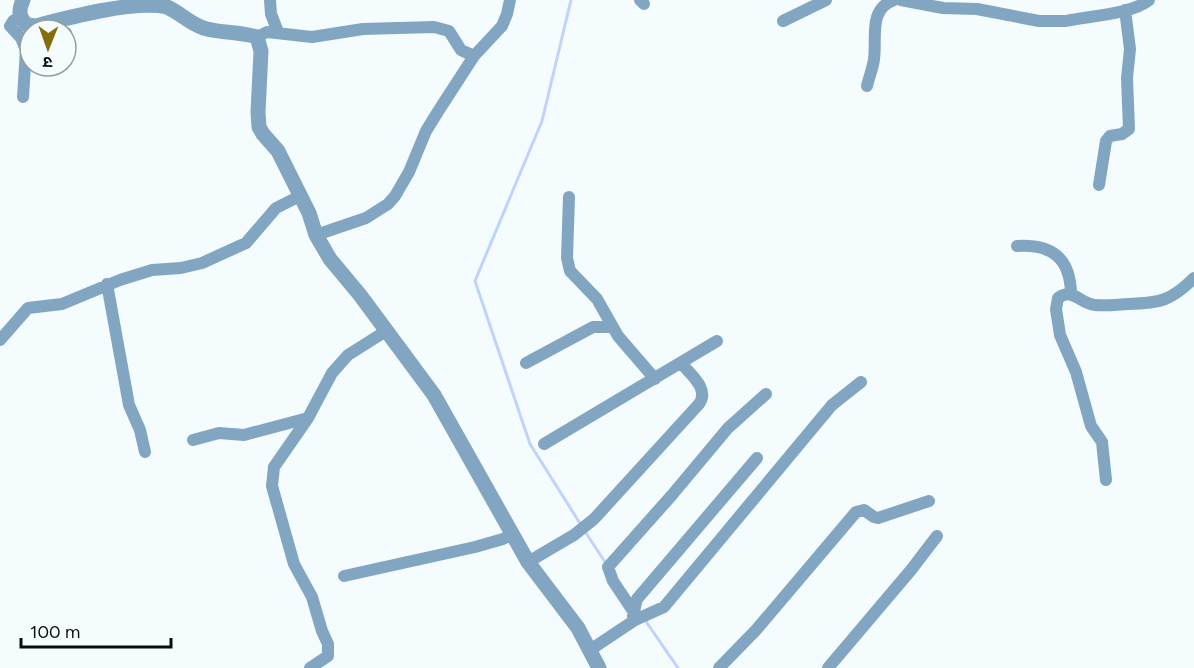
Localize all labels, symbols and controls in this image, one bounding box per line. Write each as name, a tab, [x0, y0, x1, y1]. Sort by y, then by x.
north arrow	[18, 18, 78, 78]
text: उ	[42, 53, 53, 72]
scale bar	[21, 611, 171, 649]
text: 100 m	[30, 621, 80, 643]

